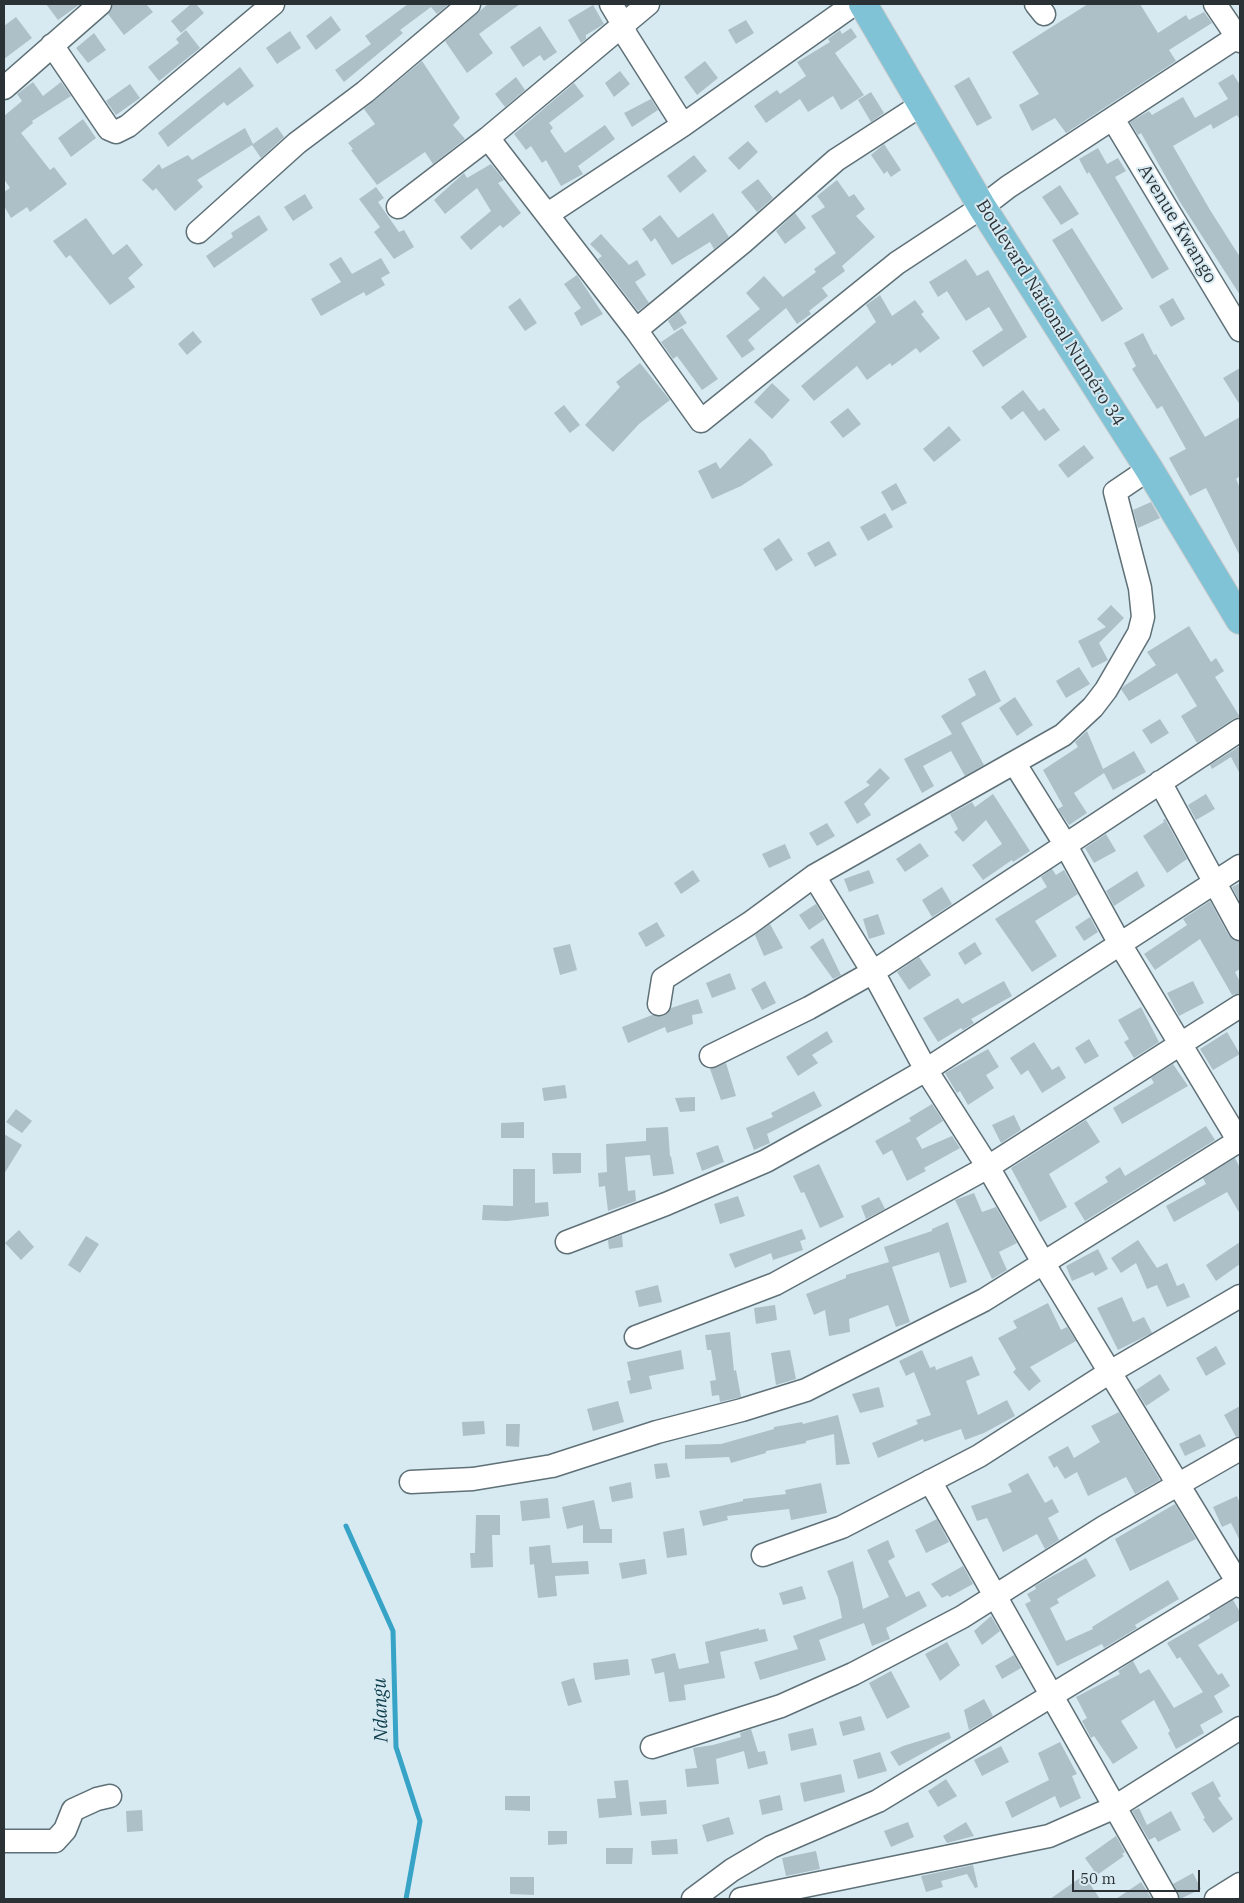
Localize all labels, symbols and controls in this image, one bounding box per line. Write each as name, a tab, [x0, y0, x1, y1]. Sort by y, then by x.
street label: Avenue Kwango	[1133, 161, 1221, 287]
street label: Boulevard National Numéro 34	[971, 196, 1129, 430]
water label: Ndangu	[368, 1677, 394, 1743]
scale bar	[1074, 1860, 1202, 1892]
text: 50 m	[1080, 1869, 1116, 1888]

